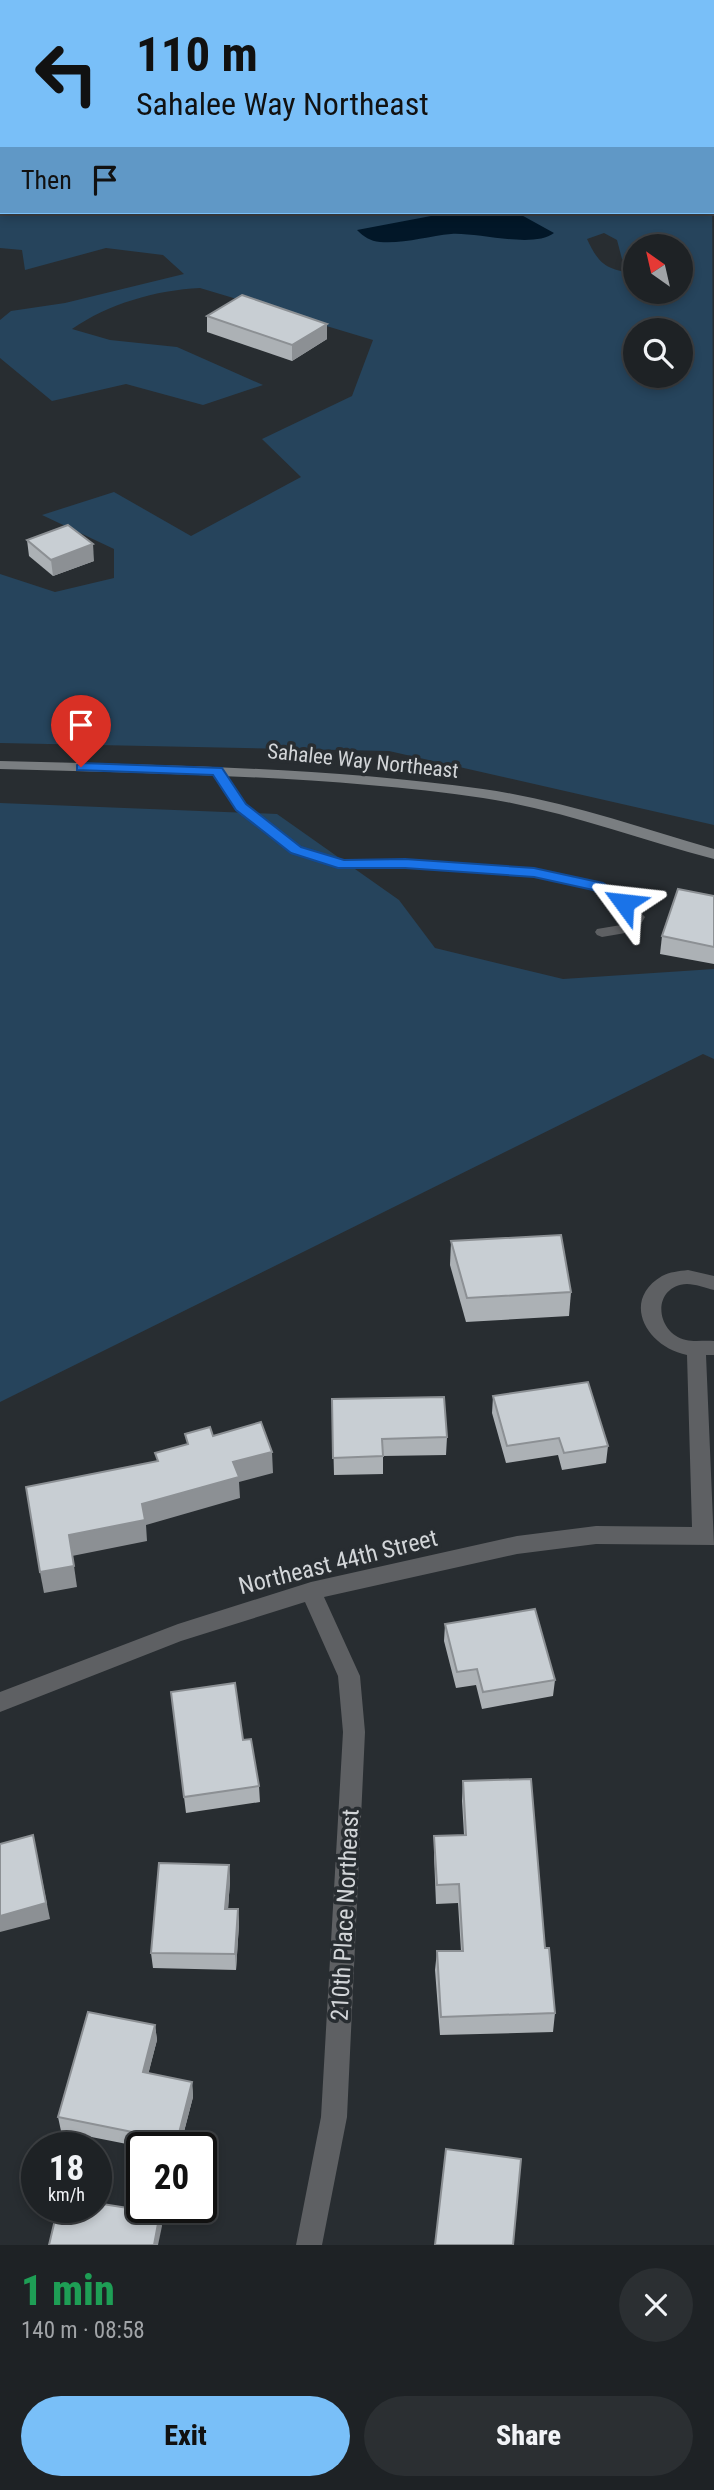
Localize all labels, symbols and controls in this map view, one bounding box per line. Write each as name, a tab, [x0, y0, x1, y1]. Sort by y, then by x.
text: 110 m	[136, 26, 258, 83]
icon: left	[21, 28, 112, 119]
text: Sahalee Way Northeast	[136, 85, 429, 123]
icon: arrive	[86, 161, 124, 199]
text: Then	[21, 165, 72, 195]
north arrow	[623, 234, 693, 304]
map controls	[623, 234, 693, 388]
button: search	[623, 318, 693, 388]
pin	[51, 695, 111, 767]
icon: arrive	[62, 706, 100, 744]
street label: Sahalee Way Northeast	[266, 739, 460, 783]
position arrow	[587, 866, 661, 940]
street label: Northeast 44th Street	[236, 1524, 440, 1600]
street label: 210th Place Northeast	[325, 1808, 365, 2022]
speed limit sign: 20	[126, 2132, 217, 2223]
text: 18	[49, 2148, 84, 2189]
text: km/h	[48, 2184, 85, 2205]
text: 1 min	[21, 2266, 115, 2315]
button: close	[619, 2268, 693, 2342]
text: 140 m · 08:58	[21, 2317, 145, 2344]
button: Exit	[21, 2396, 350, 2476]
button: Share	[364, 2396, 693, 2476]

